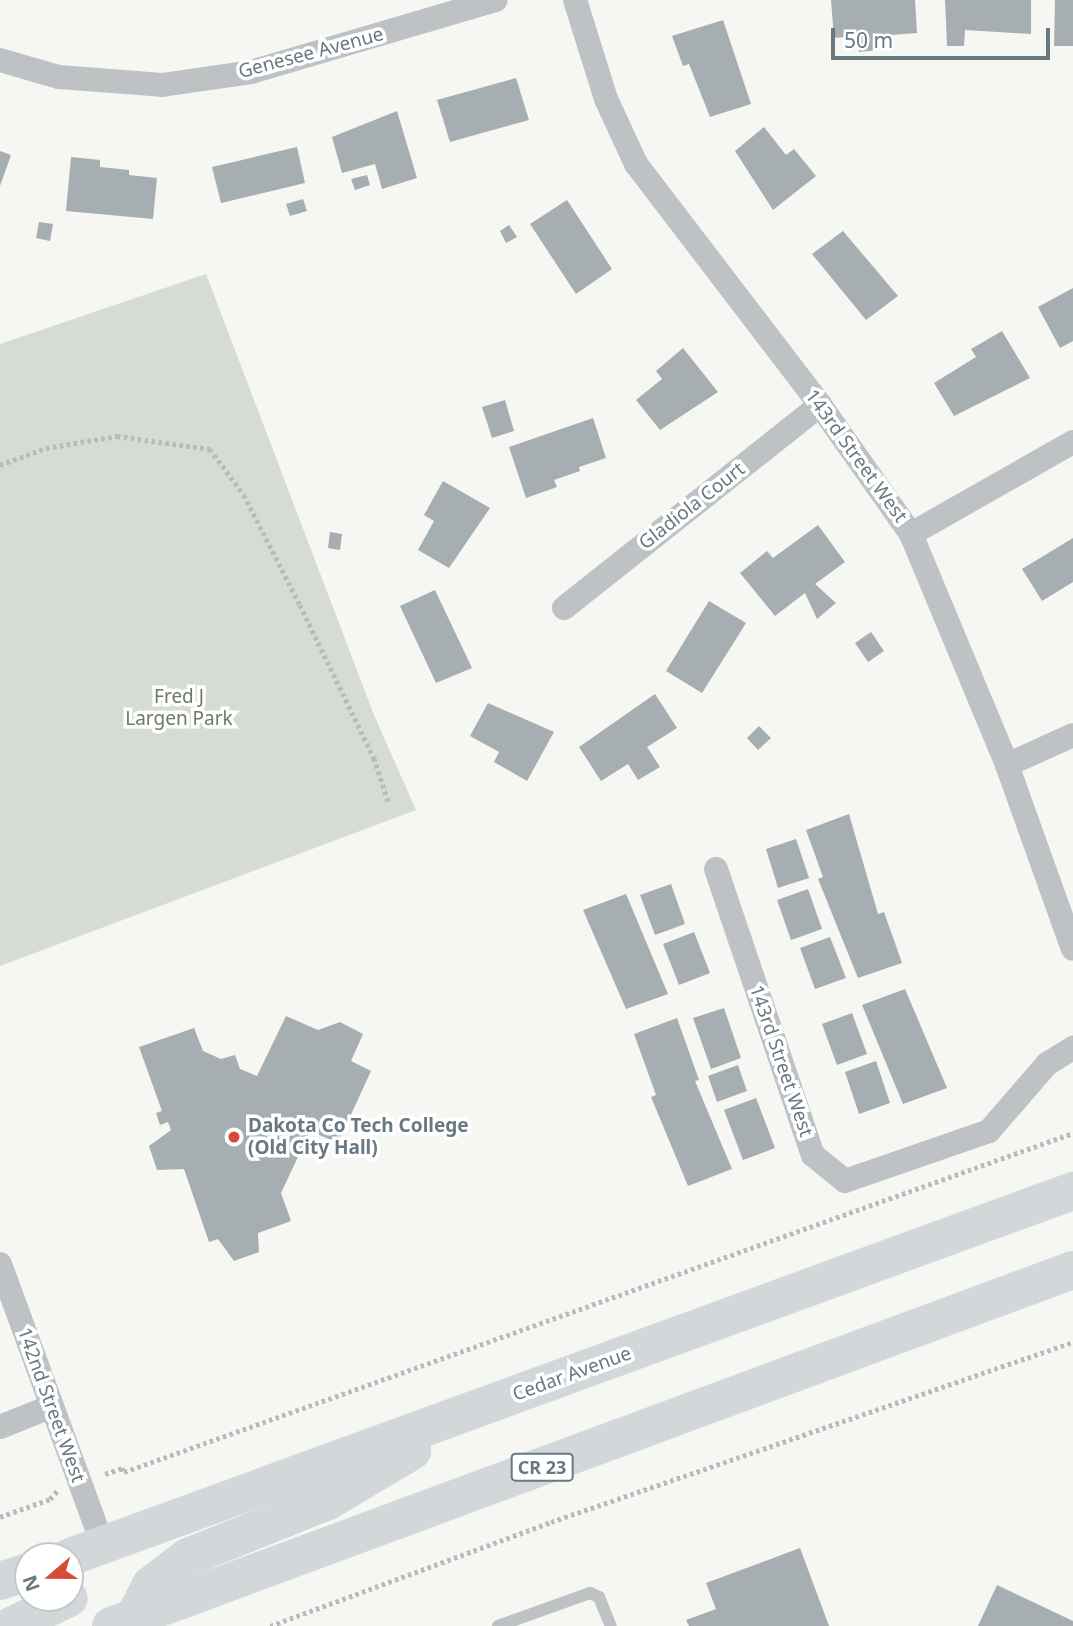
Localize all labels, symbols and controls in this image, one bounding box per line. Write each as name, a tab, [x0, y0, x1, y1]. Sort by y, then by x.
scale bar	[835, 14, 1054, 58]
street label: Genesee Avenue	[236, 23, 386, 83]
text: 50 m	[844, 26, 893, 54]
street label: 143rd Street West	[800, 385, 912, 527]
street label: Gladiola Court	[635, 458, 749, 554]
park label: Fred J Largen Park	[125, 686, 233, 730]
street label: 143rd Street West	[744, 982, 818, 1140]
place label: Dakota Co Tech College (Old City Hall)	[248, 1115, 469, 1159]
marker: Dakota Co Tech College (Old City Hall)	[226, 1129, 242, 1145]
street label: 142nd Street West	[12, 1325, 90, 1485]
street label: Cedar Avenue	[510, 1342, 634, 1406]
road number: CR 23	[510, 1452, 574, 1482]
north arrow	[14, 1542, 84, 1612]
text: N	[16, 1572, 46, 1595]

